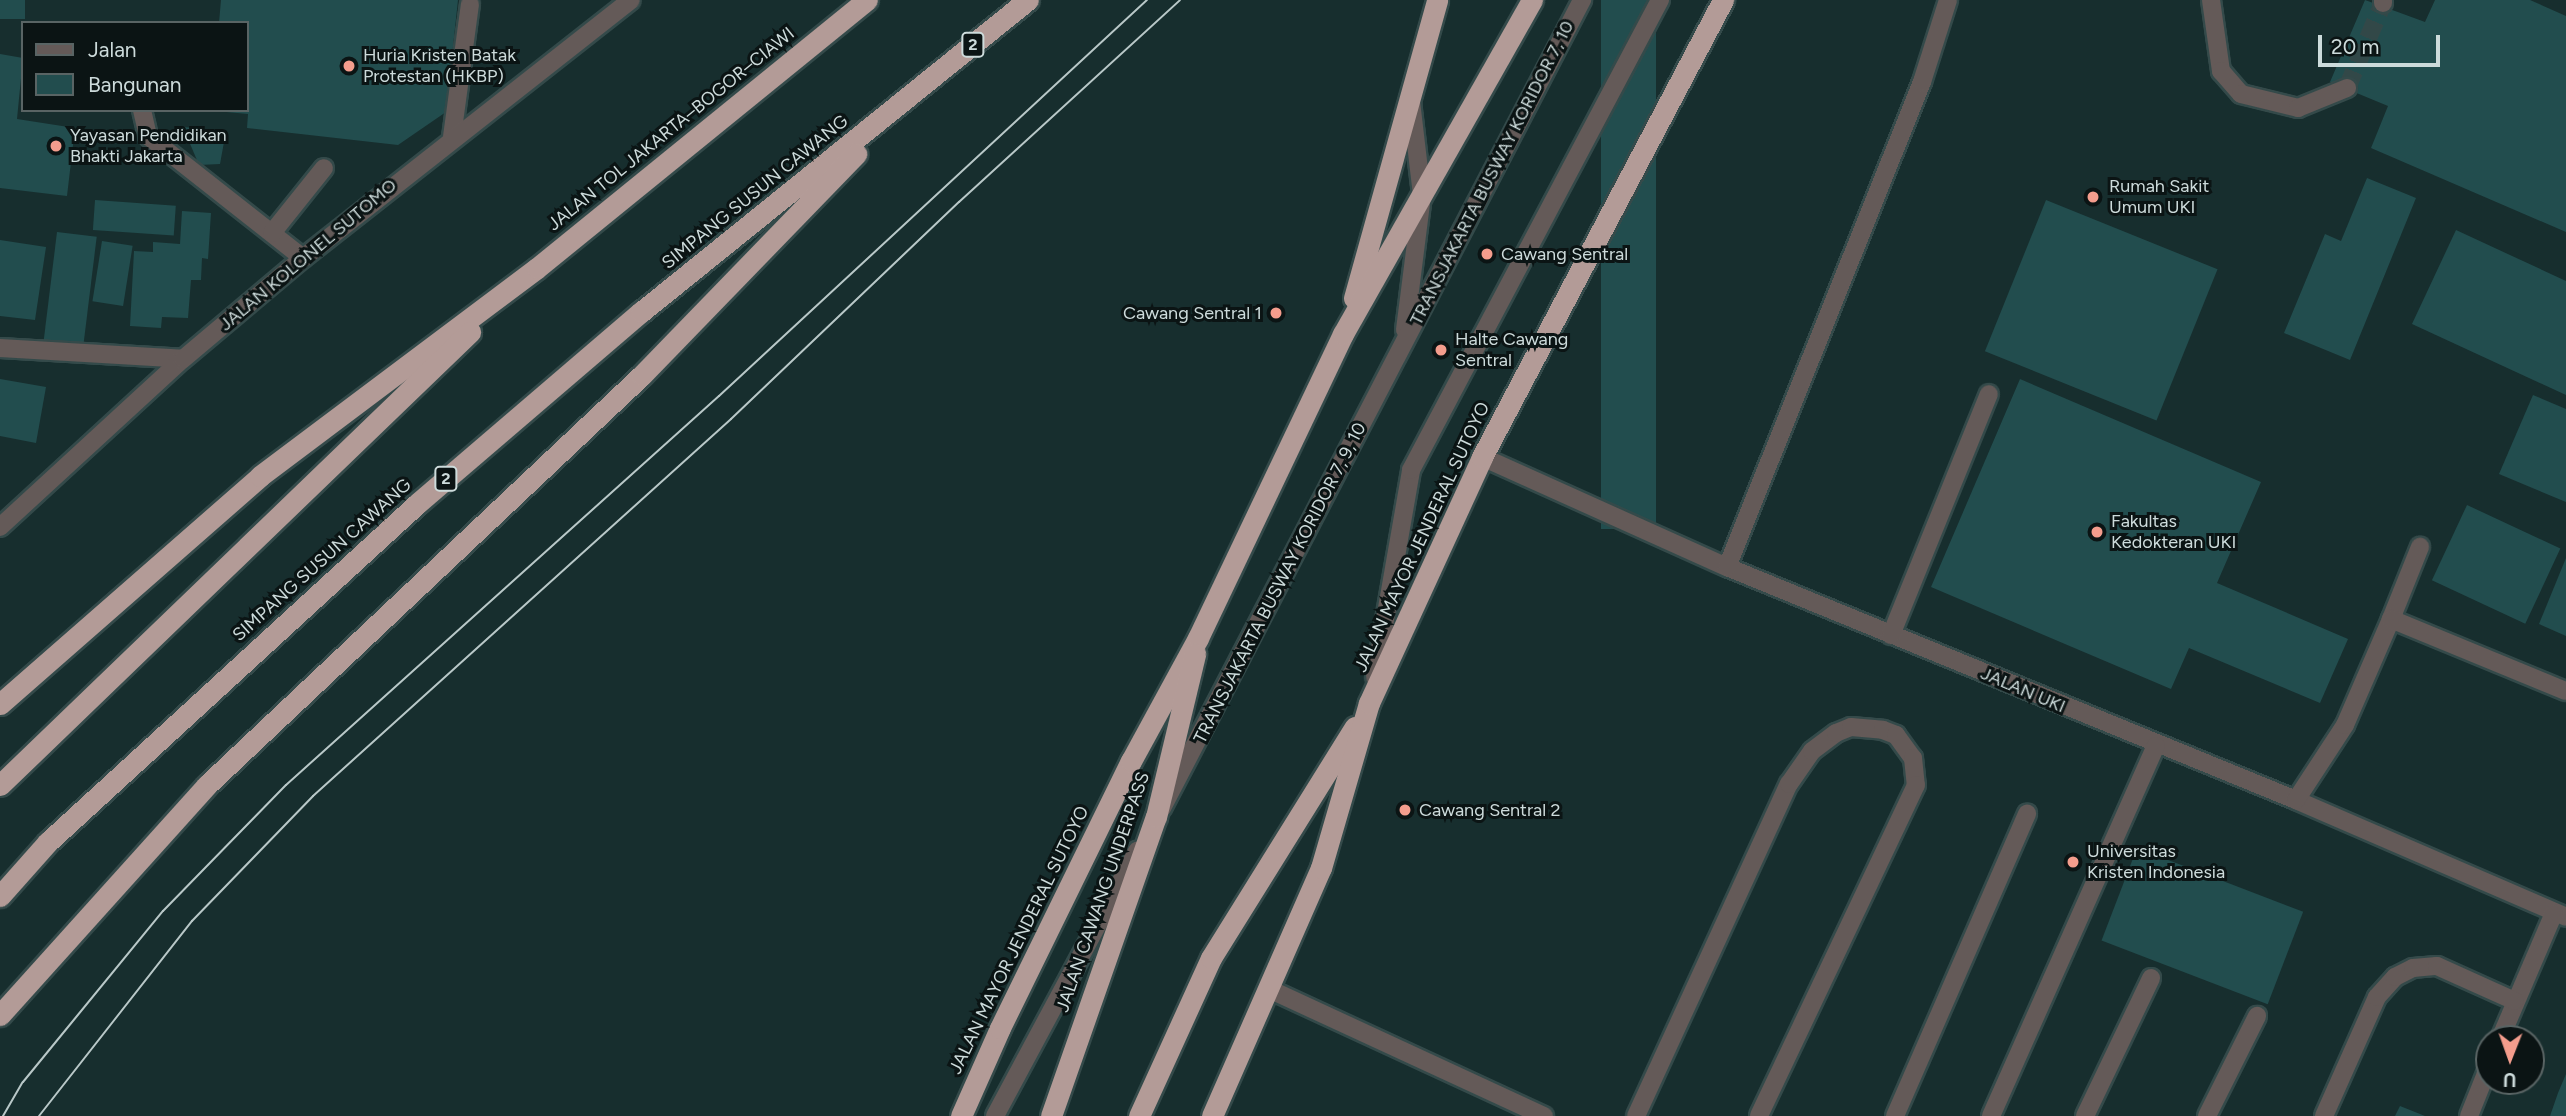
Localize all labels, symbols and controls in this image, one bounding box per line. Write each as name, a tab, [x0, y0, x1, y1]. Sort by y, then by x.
street label: TRANSJAKARTA BUSWAY KORIDOR 7, 10	[1406, 17, 1578, 329]
legend	[21, 21, 248, 112]
scale bar	[2321, 21, 2444, 65]
street label: JALAN TOL JAKARTA–BOGOR–CIAWI	[543, 23, 799, 235]
road number: 2	[961, 32, 985, 58]
text: 20 m	[2331, 34, 2379, 59]
text: Jalan	[88, 37, 137, 62]
place label: Huria Kristen Batak Protestan (HKBP)	[363, 45, 516, 88]
marker: Huria Kristen Batak Protestan (HKBP)	[341, 58, 357, 74]
text: Bangunan	[88, 72, 181, 97]
street label: SIMPANG SUSUN CAWANG	[658, 110, 852, 274]
place label: Yayasan Pendidikan Bhakti Jakarta	[70, 125, 227, 168]
marker: Yayasan Pendidikan Bhakti Jakarta	[48, 138, 64, 154]
street label: JALAN KOLONEL SUTOMO	[215, 175, 401, 335]
place label: Rumah Sakit Umum UKI	[2109, 176, 2209, 218]
marker: Rumah Sakit Umum UKI	[2083, 187, 2103, 207]
place label: Cawang Sentral	[1501, 243, 1628, 265]
marker: Cawang Sentral	[1479, 246, 1495, 262]
place label: Cawang Sentral 1	[1123, 302, 1262, 324]
marker: Cawang Sentral 1	[1268, 305, 1284, 321]
place label: Halte Cawang Sentral	[1455, 329, 1568, 372]
marker: Halte Cawang Sentral	[1433, 342, 1449, 358]
street label: JALAN MAYOR JENDERAL SUTOYO	[1350, 399, 1494, 675]
street label: TRANSJAKARTA BUSWAY KORIDOR 7, 9, 10	[1189, 419, 1371, 747]
road number: 2	[434, 466, 458, 492]
street label: SIMPANG SUSUN CAWANG	[228, 474, 416, 646]
place label: Fakultas Kedokteran UKI	[2111, 511, 2236, 554]
marker: Fakultas Kedokteran UKI	[2089, 524, 2105, 540]
street label: JALAN UKI	[1977, 662, 2069, 718]
street label: JALAN CAWANG UNDERPASS	[1052, 769, 1154, 1015]
place label: Cawang Sentral 2	[1419, 799, 1561, 821]
street label: JALAN MAYOR JENDERAL SUTOYO	[945, 802, 1093, 1078]
marker: Cawang Sentral 2	[1397, 802, 1413, 818]
place label: Universitas Kristen Indonesia	[2087, 841, 2225, 884]
marker: Universitas Kristen Indonesia	[2065, 854, 2081, 870]
north arrow	[2475, 1025, 2545, 1095]
text: U	[2503, 1068, 2517, 1091]

